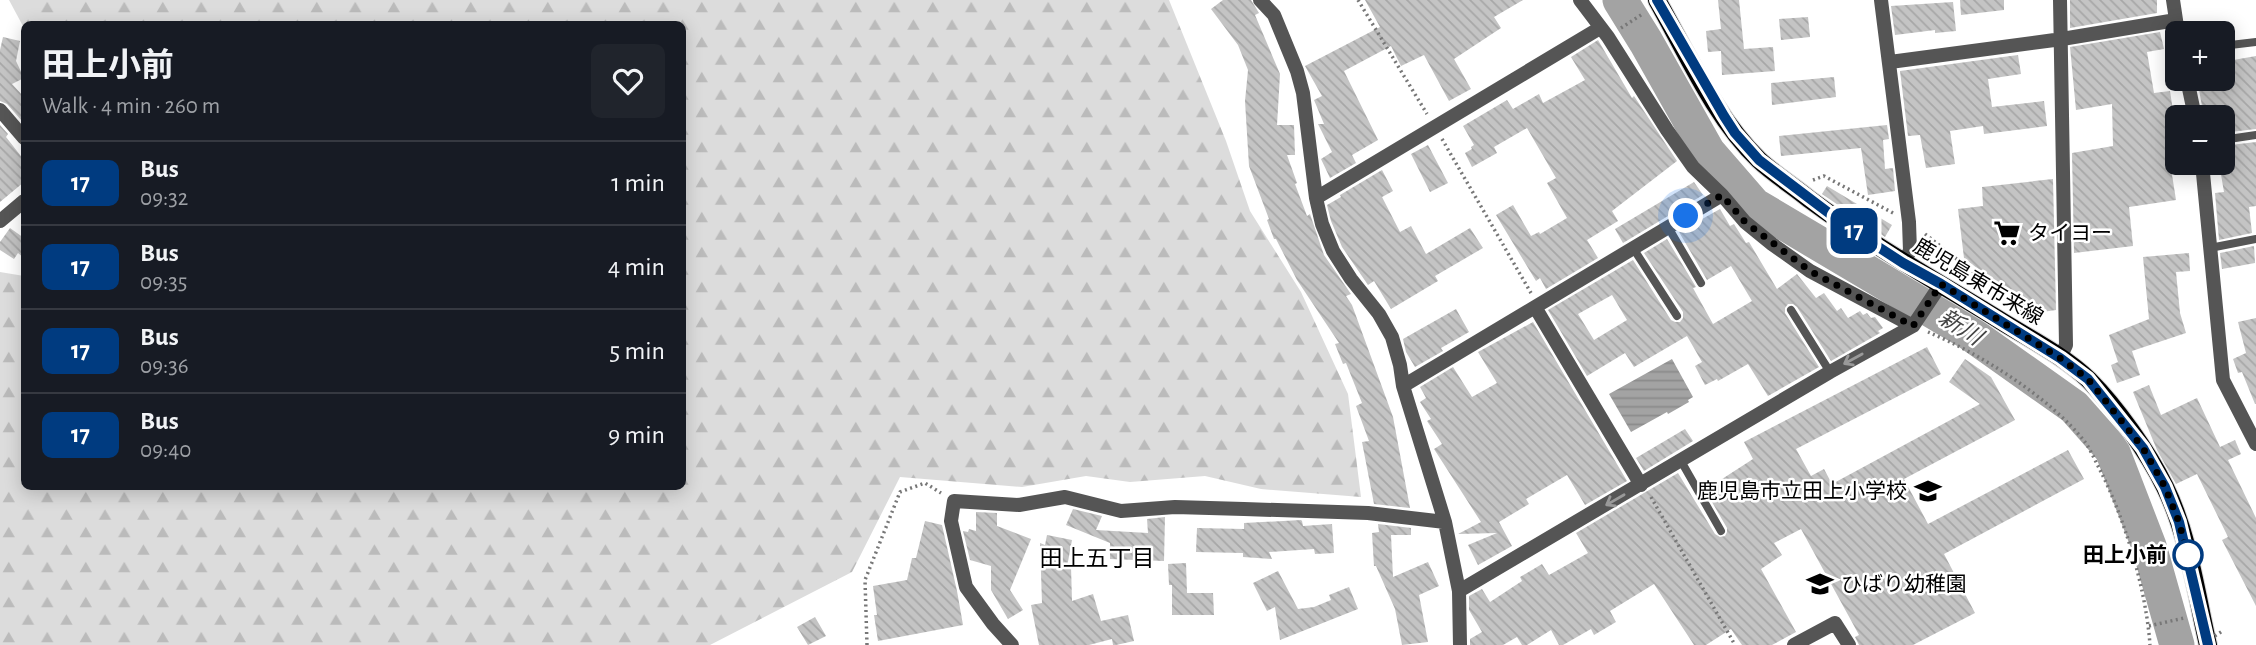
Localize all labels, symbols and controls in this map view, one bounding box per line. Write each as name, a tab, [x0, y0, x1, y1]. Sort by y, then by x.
map controls	[2165, 21, 2235, 175]
button: +	[2165, 21, 2235, 91]
button: heart	[591, 44, 665, 118]
text: 田上小前	[42, 50, 174, 83]
text: Walk · 4 min · 260 m	[42, 95, 220, 118]
button: −	[2165, 105, 2235, 175]
text: Bus	[140, 156, 179, 182]
text: 1 min	[611, 170, 665, 196]
text: 17	[71, 171, 90, 195]
text: 09:32	[140, 187, 188, 210]
your location	[1668, 198, 1703, 233]
line badge: 17	[1822, 208, 1885, 254]
supermarket icon: タイヨー	[1992, 218, 2022, 248]
text: 17	[1844, 219, 1864, 243]
place label: タイヨー	[2028, 222, 2112, 244]
street label: 鹿児島東市来線	[1910, 234, 2047, 329]
text: Bus	[140, 240, 179, 266]
text: 4 min	[608, 254, 665, 280]
text: 17	[71, 255, 90, 279]
text: 09:35	[140, 271, 187, 294]
water label: 新川	[1934, 304, 1989, 352]
text: Bus	[140, 324, 179, 350]
text: 5 min	[609, 338, 665, 364]
text: 17	[71, 339, 90, 363]
one-way arrow	[1843, 353, 1864, 366]
text: 09:36	[140, 355, 189, 378]
text: Bus	[140, 408, 179, 434]
text: 9 min	[608, 422, 665, 448]
text: 17	[71, 423, 90, 447]
text: 09:40	[140, 439, 191, 462]
school or university icon: 鹿児島市立田上小学校	[1913, 476, 1943, 506]
place label: 鹿児島市立田上小学校	[1697, 480, 1907, 502]
one-way arrow	[1605, 493, 1625, 507]
marker: 田上小前	[2173, 540, 2203, 570]
place label: 田上小前	[2083, 543, 2167, 566]
district label: 田上五丁目	[1040, 546, 1155, 571]
school or university icon: ひばり幼稚園	[1805, 569, 1835, 599]
place label: ひばり幼稚園	[1841, 573, 1967, 595]

